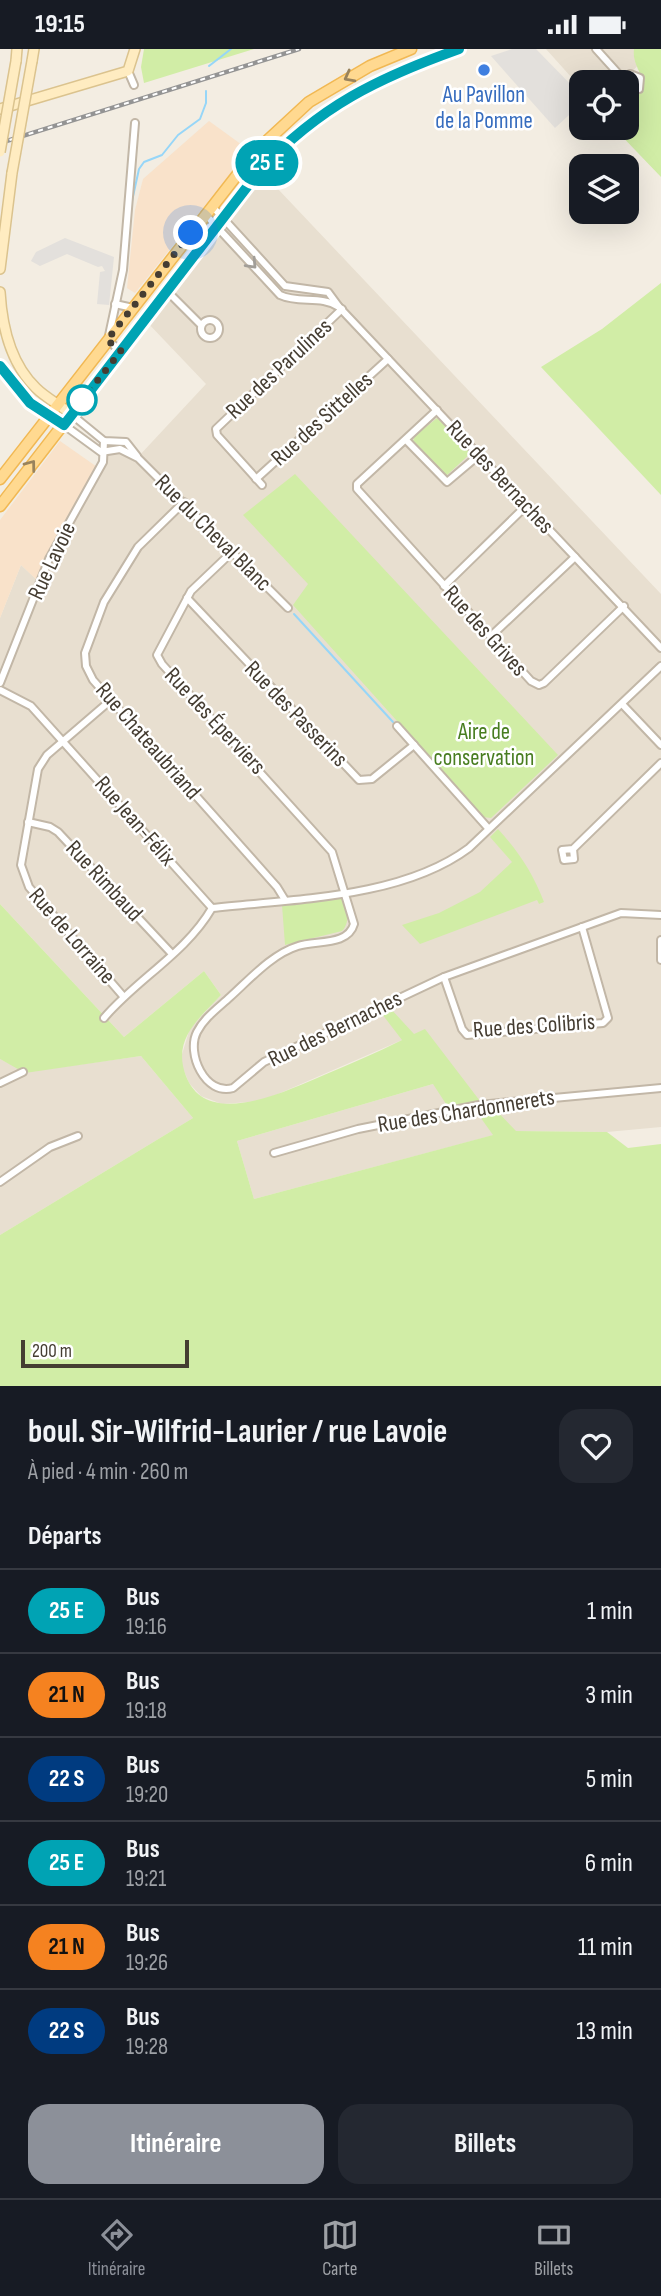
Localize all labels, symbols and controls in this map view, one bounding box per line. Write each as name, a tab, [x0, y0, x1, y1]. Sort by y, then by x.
text: 19:15	[35, 9, 85, 40]
marker: Au Pavillon de la Pomme	[476, 62, 492, 78]
one-way arrow	[344, 69, 357, 82]
map controls	[569, 70, 639, 224]
button: locate	[569, 70, 639, 140]
place label: Au Pavillon de la Pomme	[435, 81, 533, 135]
line badge: 25 E	[218, 140, 316, 186]
text: 25 E	[249, 148, 285, 177]
button: layers	[569, 154, 639, 224]
your location	[173, 215, 208, 250]
one-way arrow	[243, 256, 256, 269]
street label: Rue des Parulines	[220, 313, 338, 425]
street label: Rue des Sittelles	[265, 366, 379, 472]
unlabelled marker	[67, 385, 97, 415]
street label: Rue des Bernaches	[440, 414, 560, 540]
one-way arrow	[23, 460, 36, 473]
street label: Rue du Cheval Blanc	[149, 469, 277, 597]
street label: Rue Lavoie	[22, 518, 82, 604]
street label: Rue des Grives	[437, 580, 533, 682]
street label: Rue des Passerins	[238, 655, 354, 773]
street label: Rue des Éperviers	[158, 662, 272, 780]
street label: Rue Chateaubriand	[89, 677, 207, 805]
park label: Aire de conservation	[434, 718, 534, 772]
street label: Rue Jean-Félix	[88, 770, 182, 872]
street label: Rue Rimbaud	[60, 835, 148, 927]
street label: Rue de Lorraine	[23, 882, 121, 990]
street label: Rue des Bernaches	[264, 985, 406, 1073]
street label: Rue des Colibris	[472, 1008, 596, 1044]
street label: Rue des Chardonnerets	[376, 1083, 556, 1139]
scale bar	[21, 1337, 189, 1369]
text: 200 m	[32, 1340, 72, 1363]
button: heart	[559, 1409, 633, 1483]
text: boul. Sir-Wilfrid-Laurier / rue Lavoie	[28, 1412, 447, 1452]
text: À pied · 4 min · 260 m	[28, 1458, 188, 1486]
text: Départs	[28, 1521, 101, 1552]
text: Bus	[126, 1582, 160, 1613]
text: 25 E	[49, 1596, 84, 1625]
text: 1 min	[587, 1596, 633, 1627]
text: 19:16	[126, 1613, 167, 1641]
text: Bus	[126, 1666, 160, 1697]
text: 21 N	[48, 1680, 85, 1709]
text: 3 min	[585, 1680, 633, 1711]
text: 19:18	[126, 1697, 167, 1725]
text: Bus	[126, 1750, 160, 1781]
text: 22 S	[49, 1764, 84, 1793]
text: 5 min	[586, 1764, 633, 1795]
text: 19:20	[126, 1781, 168, 1809]
text: Bus	[126, 1834, 160, 1865]
text: 25 E	[49, 1848, 84, 1877]
text: 6 min	[585, 1848, 633, 1879]
text: 19:21	[126, 1865, 166, 1893]
text: Bus	[126, 1918, 160, 1949]
text: 21 N	[48, 1932, 85, 1961]
text: 11 min	[578, 1932, 633, 1963]
text: 19:26	[126, 1949, 168, 1977]
text: Bus	[126, 2002, 160, 2033]
text: 22 S	[49, 2016, 84, 2045]
text: 13 min	[576, 2016, 633, 2047]
text: 19:28	[126, 2033, 168, 2061]
button: Itinéraire	[28, 2104, 324, 2184]
button: Billets	[338, 2104, 633, 2184]
tab: Itinéraire	[88, 2216, 145, 2281]
tab: Carte	[321, 2216, 359, 2281]
tab: Billets	[534, 2216, 573, 2281]

